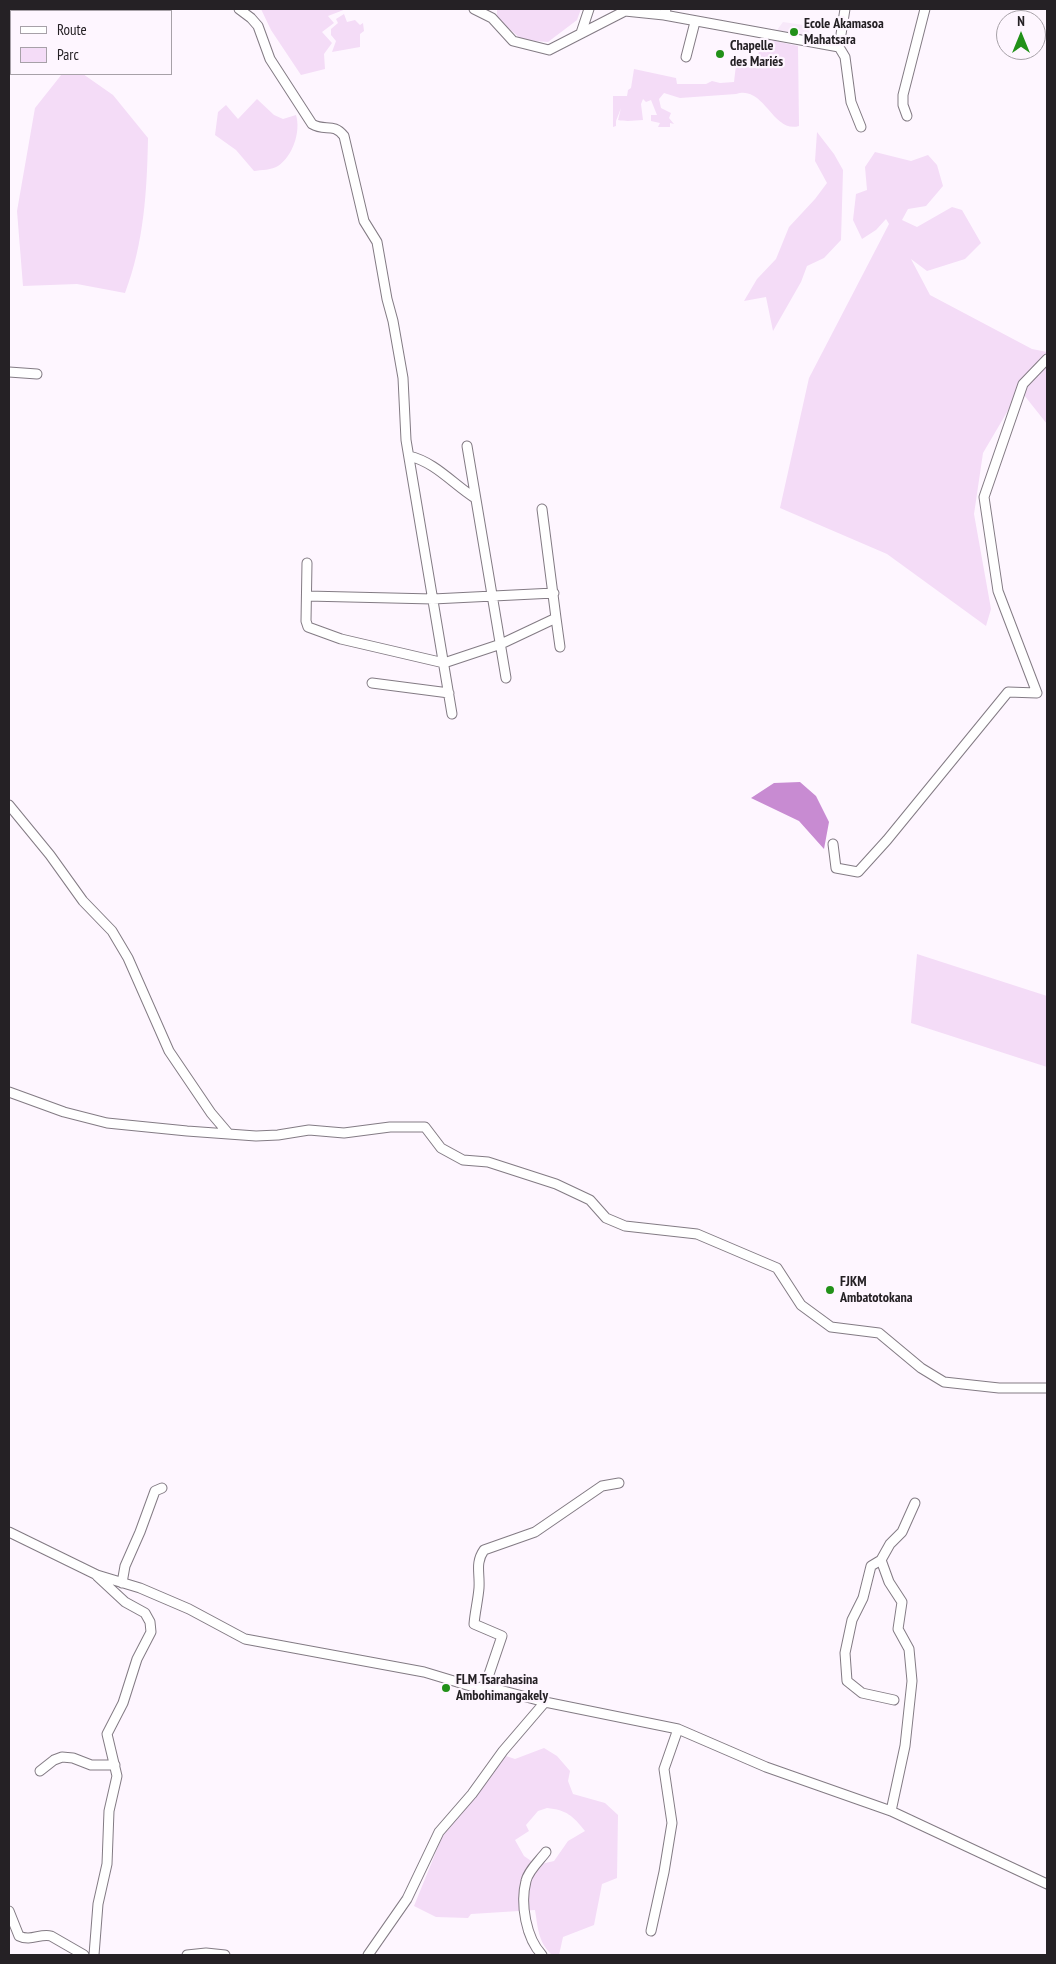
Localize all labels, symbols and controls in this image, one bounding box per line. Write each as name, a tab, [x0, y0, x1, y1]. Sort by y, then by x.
legend	[10, 10, 172, 75]
north arrow	[996, 10, 1046, 60]
text: N	[1017, 12, 1025, 30]
place label: Ecole Akamasoa Mahatsara	[804, 16, 884, 48]
text: Route	[57, 20, 87, 39]
marker: Ecole Akamasoa Mahatsara	[788, 26, 800, 38]
place label: Chapelle des Mariés	[730, 38, 783, 70]
text: Parc	[57, 45, 79, 64]
marker: Chapelle des Mariés	[714, 48, 726, 60]
place label: FJKM Ambatotokana	[840, 1274, 913, 1306]
marker: FJKM Ambatotokana	[824, 1284, 836, 1296]
place label: FLM Tsarahasina Ambohimangakely	[456, 1672, 548, 1704]
marker: FLM Tsarahasina Ambohimangakely	[440, 1682, 452, 1694]

